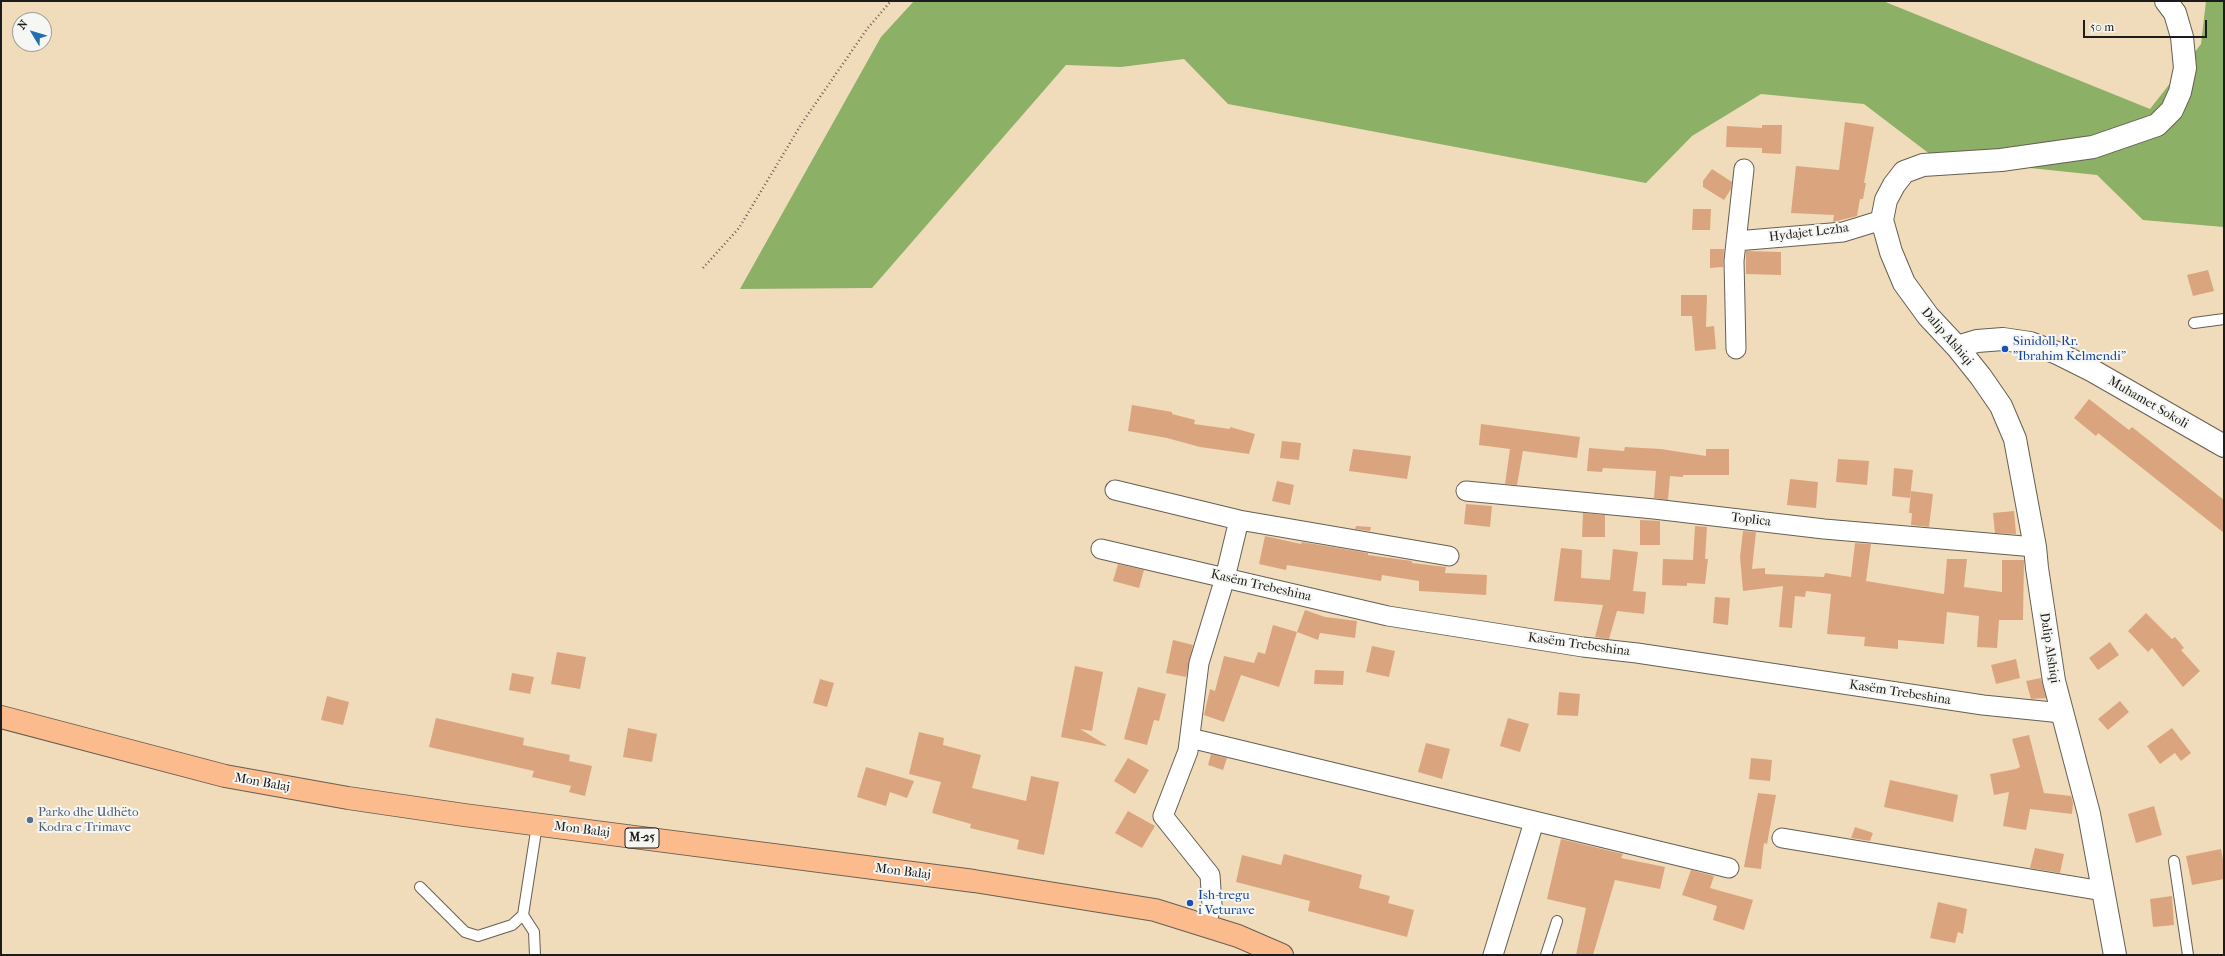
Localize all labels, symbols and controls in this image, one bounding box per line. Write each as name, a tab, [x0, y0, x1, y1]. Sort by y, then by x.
north arrow	[12, 12, 52, 52]
scale bar	[2085, 12, 2209, 38]
text: N	[15, 18, 31, 32]
text: 50 m	[2090, 20, 2114, 34]
street label: Hydajet Lezha	[1768, 220, 1850, 246]
street label: Dalip Alshiqi	[1918, 305, 1976, 369]
place label: Sinidoll, Rr. "Ibrahim Kelmendi"	[2013, 334, 2126, 365]
marker: Sinidoll, Rr. "Ibrahim Kelmendi"	[2000, 344, 2010, 354]
street label: Muhamet Sokoli	[2105, 374, 2191, 432]
street label: Toplica	[1730, 510, 1772, 530]
street label: Kasëm Trebeshina	[1209, 567, 1313, 605]
street label: Dalip Alshiqi	[2036, 611, 2062, 685]
street label: Kasëm Trebeshina	[1527, 630, 1631, 660]
street label: Kasëm Trebeshina	[1848, 677, 1952, 709]
street label: Mon Balaj	[233, 770, 291, 796]
place label: Parko dhe Udhëto Kodra e Trimave	[38, 805, 139, 836]
marker: Parko dhe Udhëto Kodra e Trimave	[25, 815, 35, 825]
street label: Mon Balaj	[553, 819, 611, 841]
road number: M-25	[625, 828, 659, 848]
street label: Mon Balaj	[874, 861, 932, 883]
place label: Ish-tregu i Veturave	[1198, 888, 1255, 919]
marker: Ish-tregu i Veturave	[1185, 898, 1195, 908]

